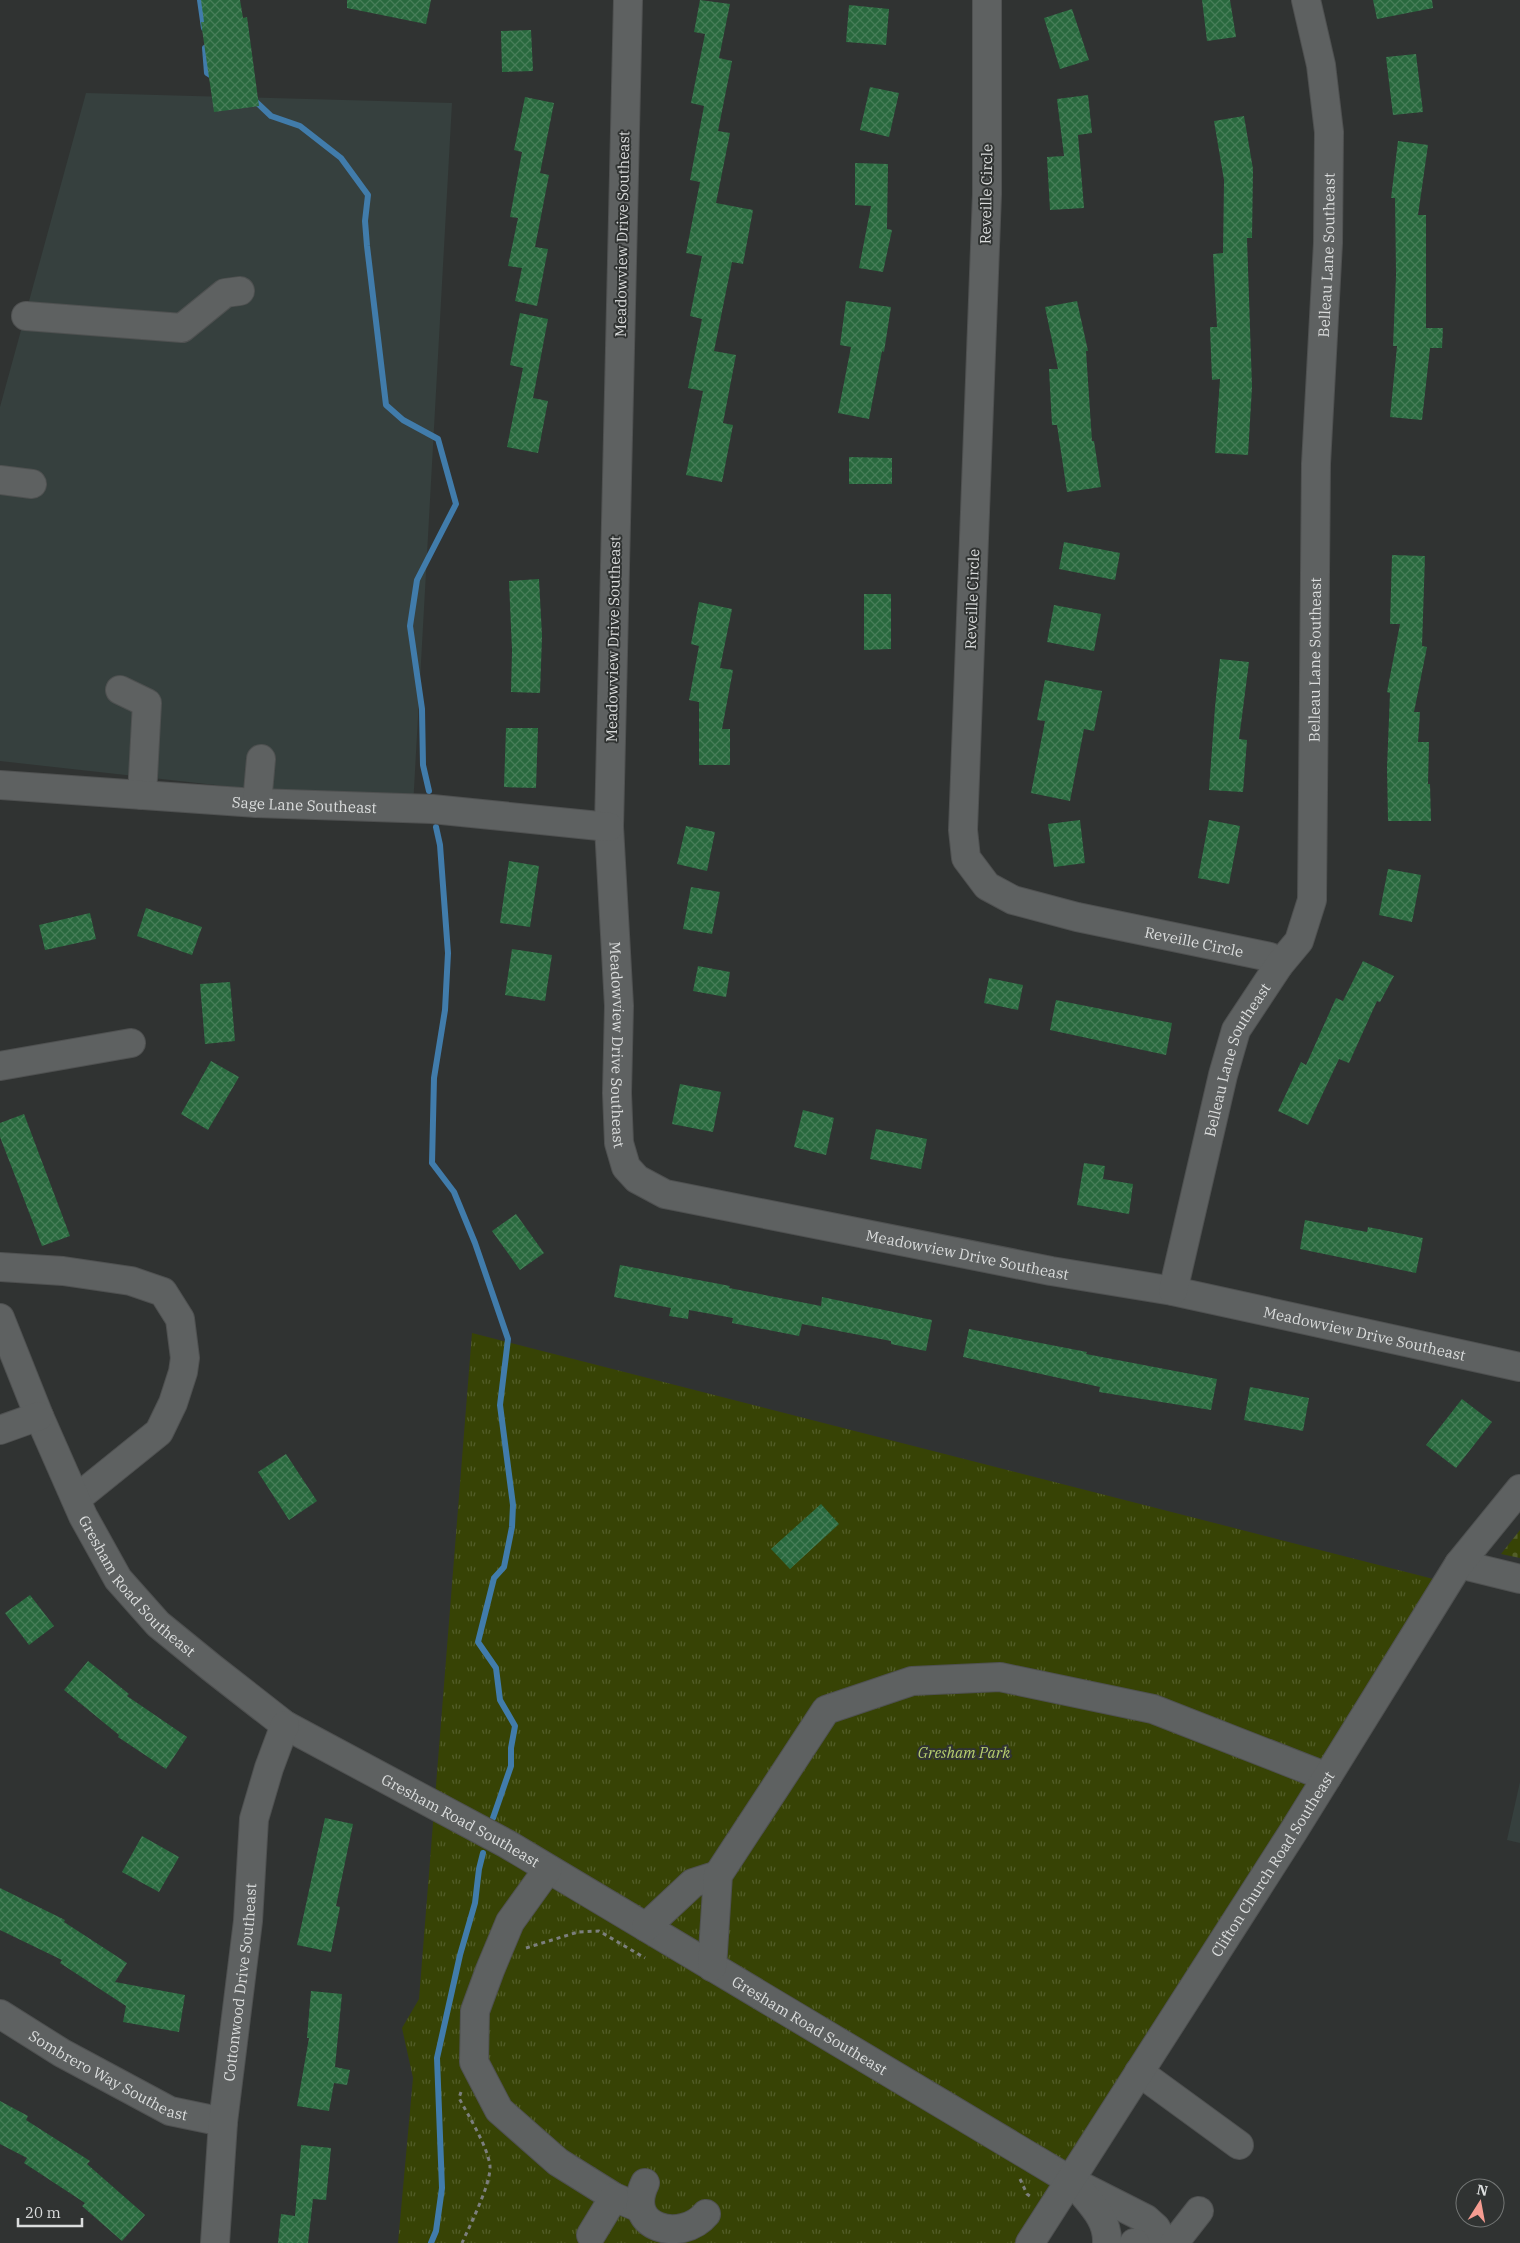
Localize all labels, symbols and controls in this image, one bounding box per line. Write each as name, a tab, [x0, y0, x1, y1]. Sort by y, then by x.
street label: Meadowview Drive Southeast	[611, 131, 633, 337]
street label: Reveille Circle	[976, 144, 996, 244]
street label: Belleau Lane Southeast	[1313, 173, 1338, 338]
street label: Meadowview Drive Southeast	[602, 536, 624, 742]
street label: Reveille Circle	[961, 548, 983, 650]
street label: Belleau Lane Southeast	[1304, 577, 1324, 742]
street label: Sage Lane Southeast	[231, 792, 377, 817]
street label: Reveille Circle	[1143, 922, 1245, 961]
street label: Meadowview Drive Southeast	[606, 941, 629, 1150]
street label: Belleau Lane Southeast	[1200, 979, 1274, 1139]
street label: Meadowview Drive Southeast	[864, 1225, 1070, 1283]
street label: Meadowview Drive Southeast	[1262, 1302, 1467, 1364]
street label: Gresham Road Southeast	[75, 1512, 200, 1660]
park label: Gresham Park	[918, 1743, 1010, 1762]
street label: Clifton Church Road Southeast	[1206, 1767, 1338, 1960]
street label: Gresham Road Southeast	[378, 1769, 543, 1871]
street label: Cottonwood Drive Southeast	[219, 1883, 260, 2082]
street label: Gresham Road Southeast	[729, 1971, 891, 2079]
street label: Sombrero Way Southeast	[26, 2025, 189, 2124]
north arrow	[1455, 2178, 1505, 2228]
text: N	[1475, 2180, 1490, 2200]
scale bar	[18, 2196, 81, 2228]
text: 20 m	[25, 2203, 61, 2222]

